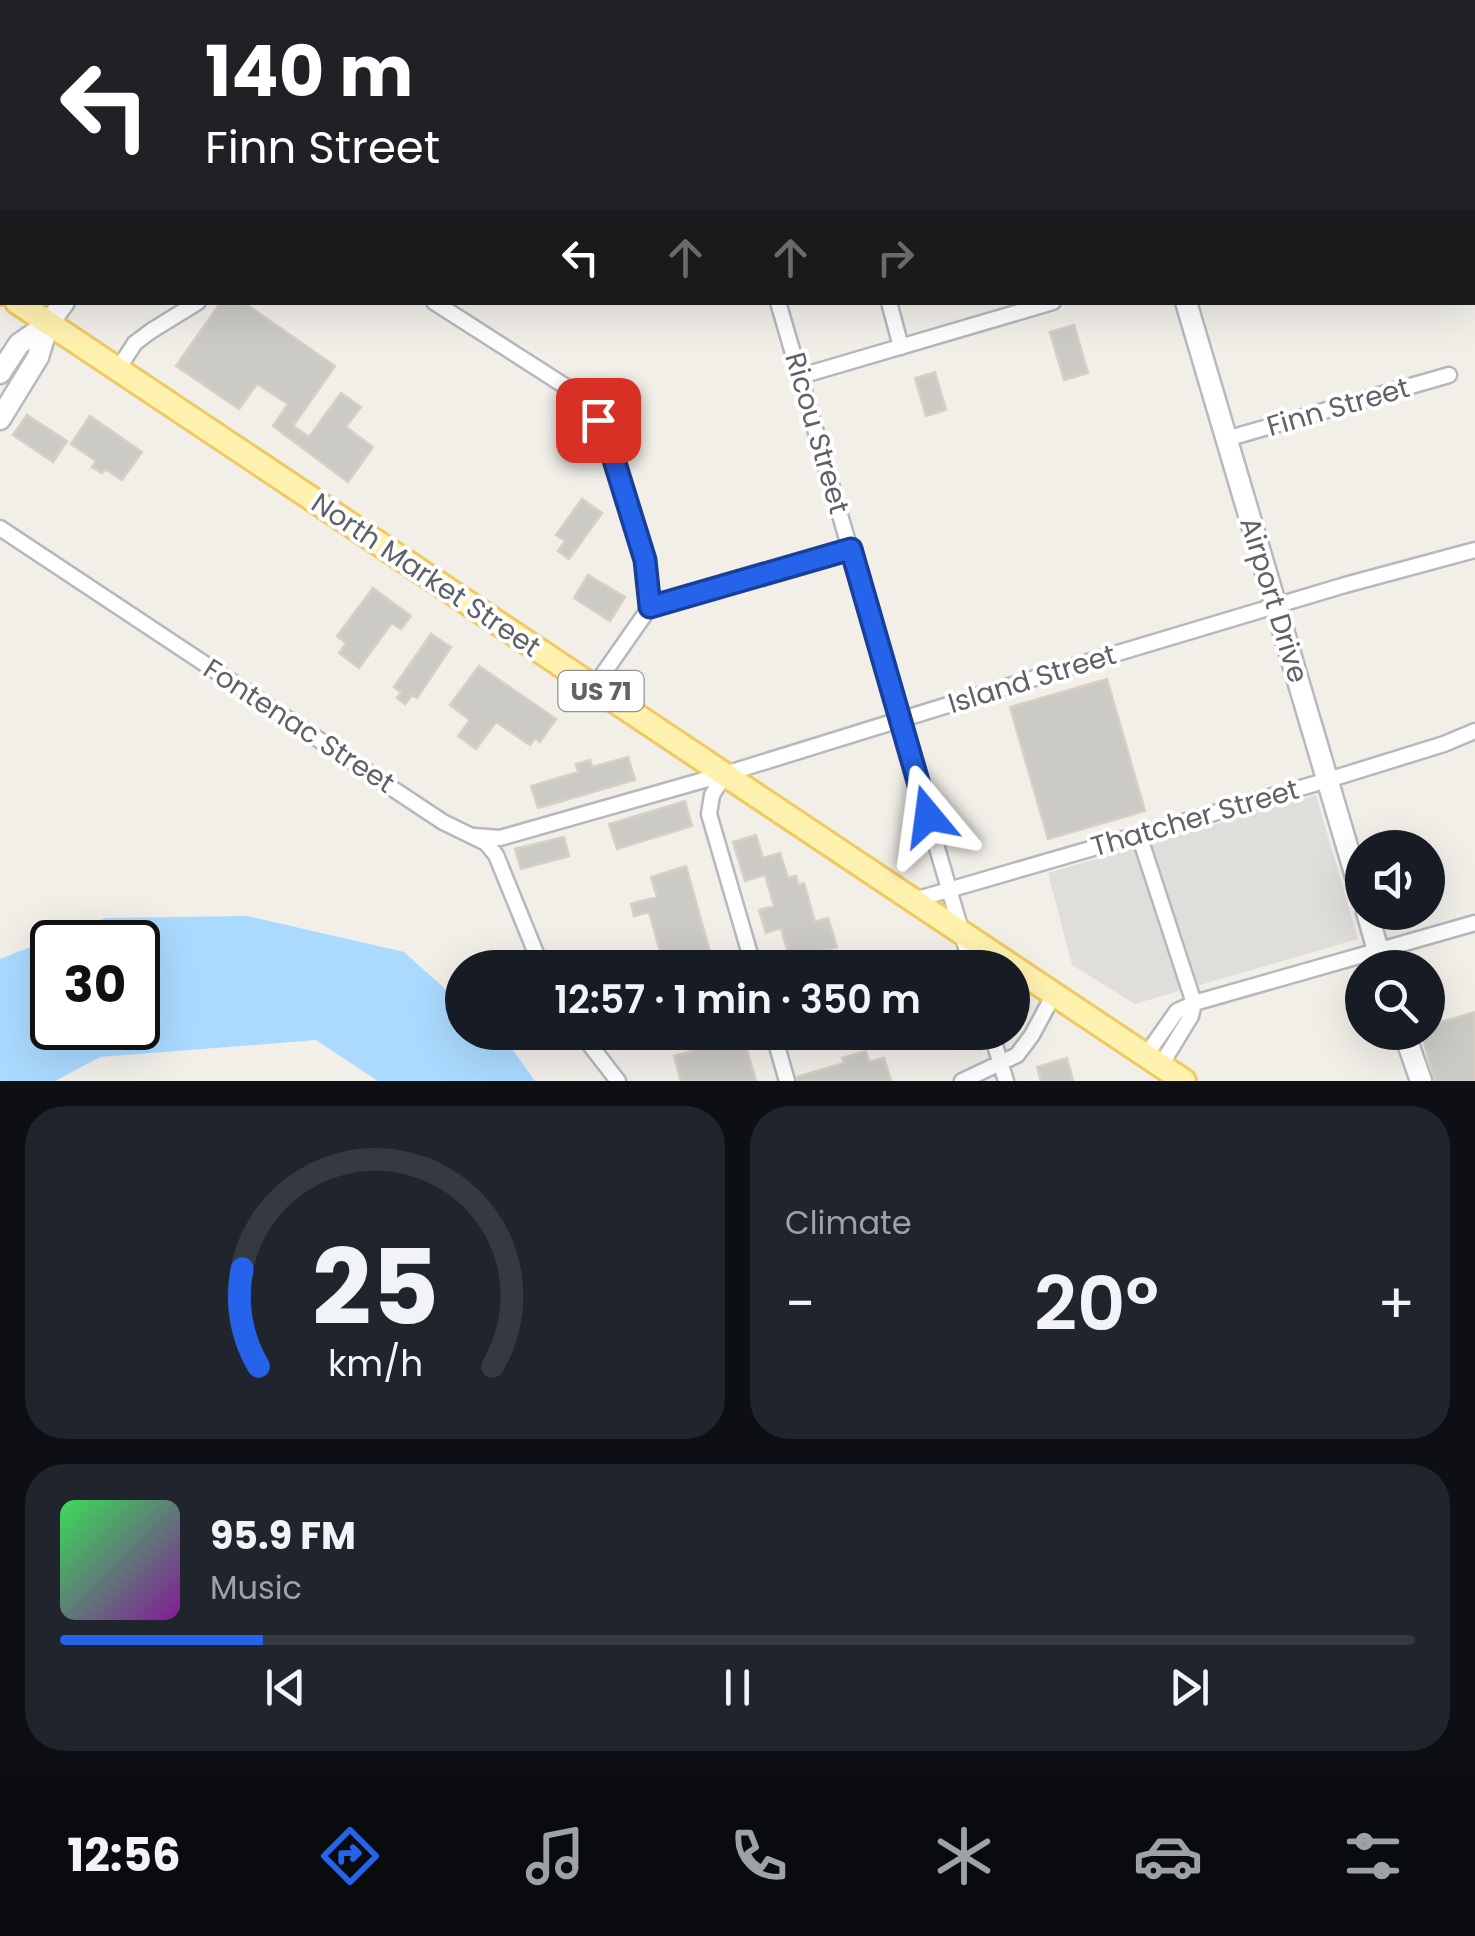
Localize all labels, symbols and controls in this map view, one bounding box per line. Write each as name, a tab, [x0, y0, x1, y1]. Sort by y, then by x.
text: 140 m	[205, 22, 413, 121]
icon: left	[40, 40, 170, 170]
text: Finn Street	[205, 116, 440, 179]
icon: left	[553, 230, 608, 285]
icon: ahead	[658, 230, 713, 285]
icon: ahead	[763, 230, 818, 285]
icon: right	[868, 230, 923, 285]
street label: Ricou Street	[775, 348, 859, 518]
street label: Finn Street	[1262, 368, 1414, 446]
pin	[556, 378, 641, 463]
icon: arrive	[571, 393, 626, 448]
street label: North Market Street	[304, 484, 548, 666]
street label: Airport Drive	[1230, 512, 1318, 688]
street label: Island Street	[943, 635, 1121, 723]
street label: Fontenac Street	[196, 650, 402, 802]
road number: US 71	[558, 671, 644, 711]
position arrow	[876, 764, 980, 868]
street label: Thatcher Street	[1087, 770, 1303, 866]
map controls	[1345, 830, 1445, 1050]
button: sound	[1345, 830, 1445, 930]
speed limit sign: 30	[30, 920, 160, 1050]
button: search	[1345, 950, 1445, 1050]
text: 12:57 · 1 min · 350 m	[554, 973, 921, 1026]
text: Climate	[785, 1200, 912, 1245]
text: 25	[312, 1215, 438, 1360]
text: 20°	[1034, 1251, 1159, 1356]
text: −	[785, 1265, 815, 1342]
text: +	[1377, 1265, 1415, 1342]
text: km/h	[327, 1338, 423, 1389]
text: 95.9 FM	[210, 1509, 356, 1562]
text: Music	[210, 1565, 302, 1610]
icon: previous	[258, 1660, 313, 1715]
icon: pause	[710, 1660, 765, 1715]
icon: next	[1162, 1660, 1217, 1715]
icon: directions	[315, 1821, 385, 1891]
icon: music	[520, 1821, 590, 1891]
icon: phone	[724, 1821, 794, 1891]
icon: climate	[929, 1821, 999, 1891]
icon: car	[1133, 1821, 1203, 1891]
icon: filters	[1338, 1821, 1408, 1891]
text: 12:56	[67, 1824, 181, 1887]

